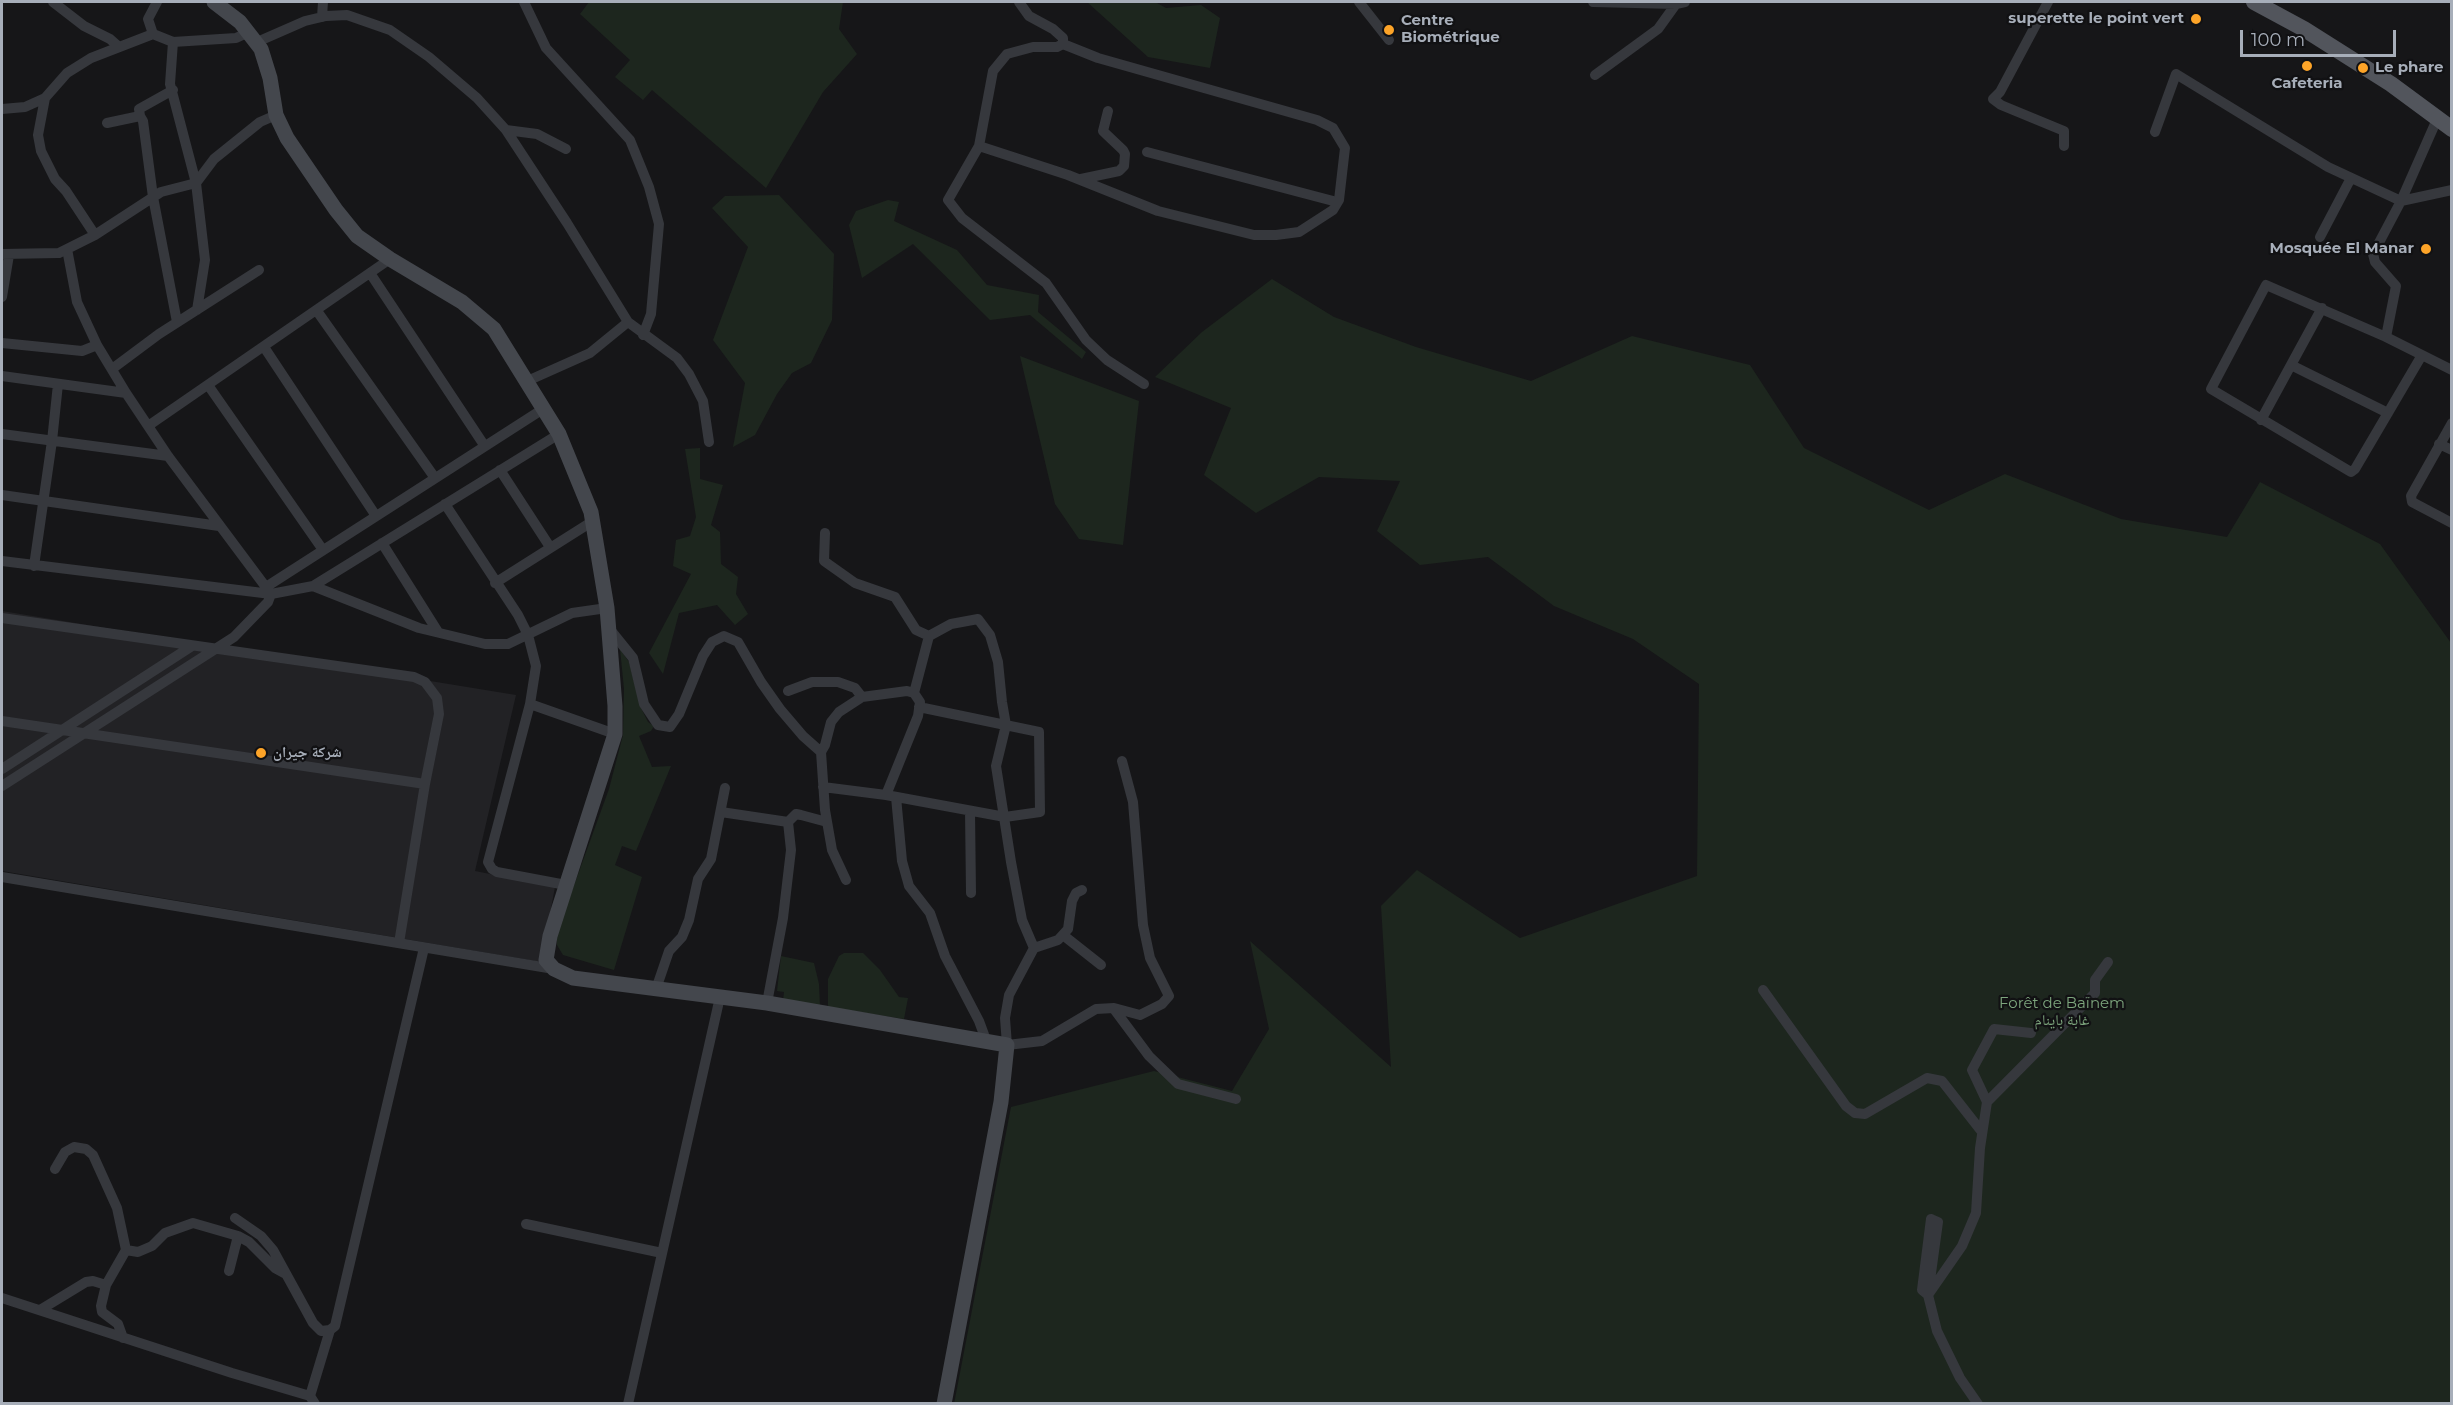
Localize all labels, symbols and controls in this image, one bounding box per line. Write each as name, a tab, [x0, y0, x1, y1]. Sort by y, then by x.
place label: superette le point vert	[2008, 10, 2184, 28]
place label: Centre Biométrique	[1401, 12, 1500, 47]
marker: superette le point vert	[2189, 12, 2203, 26]
scale bar	[2243, 18, 2399, 56]
marker: Centre Biométrique	[1382, 23, 1396, 37]
text: 100 m	[2251, 29, 2305, 51]
marker: Cafeteria	[2300, 59, 2314, 73]
place label: Le phare	[2375, 59, 2443, 77]
marker: Le phare	[2356, 61, 2370, 75]
place label: Cafeteria	[2271, 75, 2343, 93]
place label: Mosquée El Manar	[2270, 240, 2414, 258]
marker: Mosquée El Manar	[2419, 242, 2433, 256]
place label: شركة جيران	[273, 744, 342, 762]
marker: شركة جيران	[254, 746, 268, 760]
park label: Forêt de Baïnem غابة باينام	[1999, 995, 2125, 1030]

